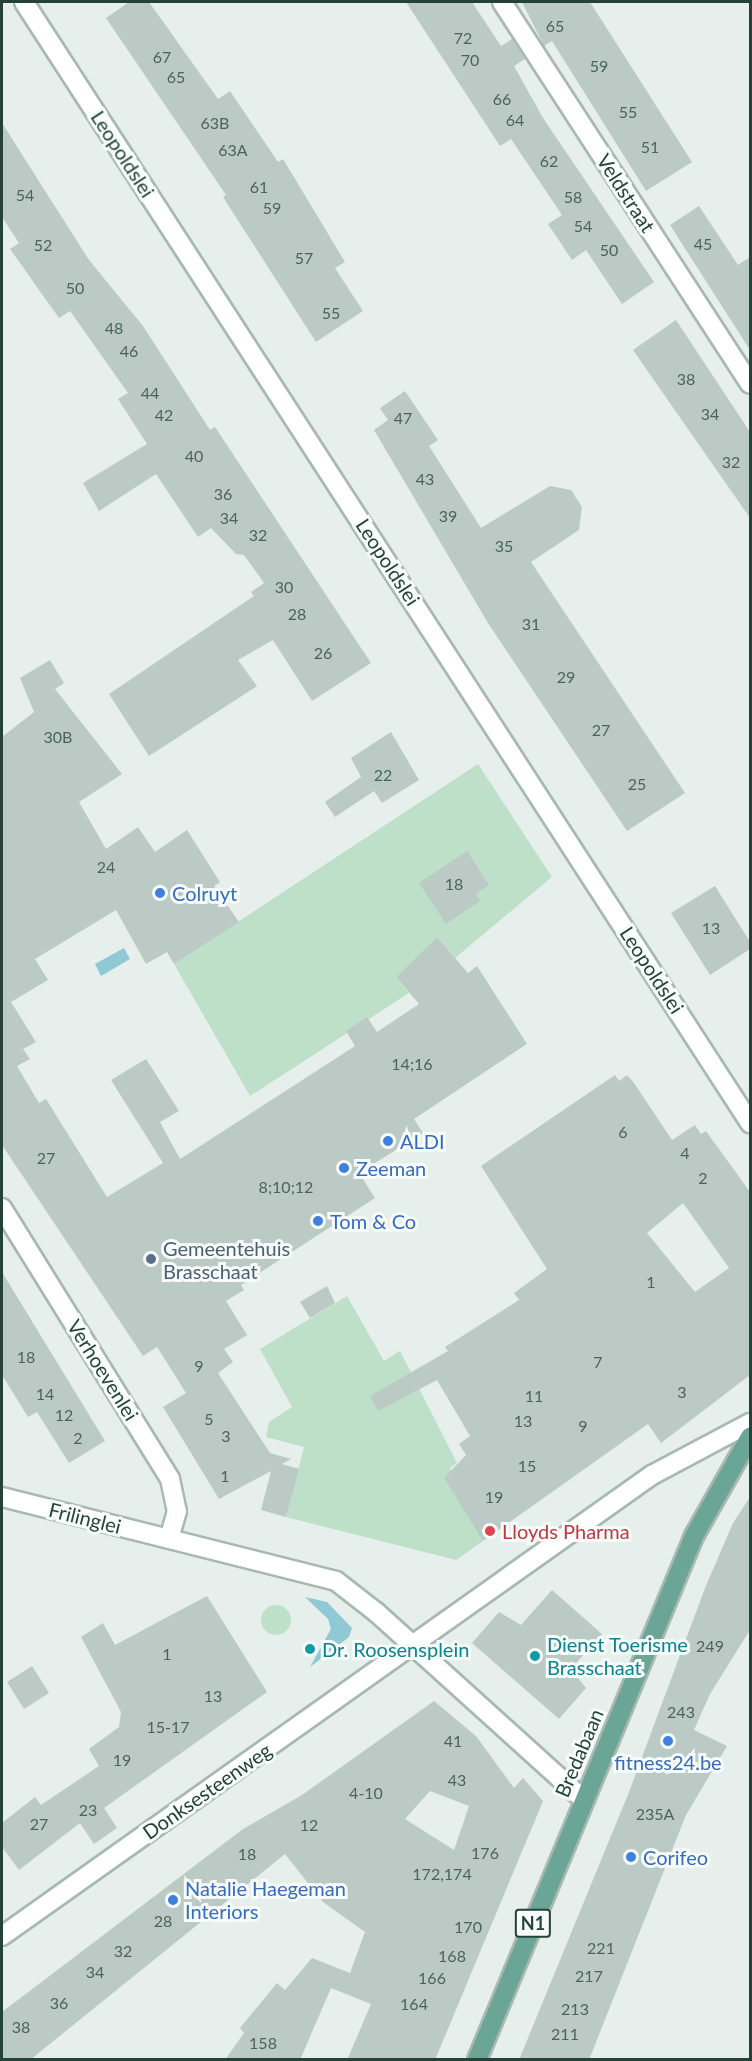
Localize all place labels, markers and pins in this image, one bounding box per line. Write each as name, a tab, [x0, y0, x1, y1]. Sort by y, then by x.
place label: Colruyt	[172, 881, 237, 905]
marker: Colruyt	[153, 886, 167, 900]
place label: ALDI	[400, 1129, 445, 1153]
marker: ALDI	[381, 1134, 395, 1148]
place label: Zeeman	[356, 1156, 426, 1180]
marker: Zeeman	[337, 1161, 351, 1175]
place label: Tom & Co	[330, 1209, 416, 1233]
marker: Tom & Co	[311, 1214, 325, 1228]
place label: Gemeentehuis Brasschaat	[163, 1236, 290, 1283]
marker: Gemeentehuis Brasschaat	[144, 1252, 158, 1266]
place label: Lloyds Pharma	[502, 1519, 630, 1543]
marker: Lloyds Pharma	[483, 1524, 497, 1538]
place label: Dienst Toerisme Brasschaat	[547, 1632, 688, 1679]
place label: Dr. Roosensplein	[322, 1637, 469, 1661]
marker: Dr. Roosensplein	[303, 1642, 317, 1656]
marker: Dienst Toerisme Brasschaat	[528, 1649, 542, 1663]
marker: fitness24.be	[661, 1734, 675, 1748]
place label: fitness24.be	[614, 1750, 722, 1774]
place label: Corifeo	[643, 1845, 708, 1869]
marker: Corifeo	[624, 1850, 638, 1864]
place label: Natalie Haegeman Interiors	[185, 1876, 346, 1923]
marker: Natalie Haegeman Interiors	[166, 1893, 180, 1907]

